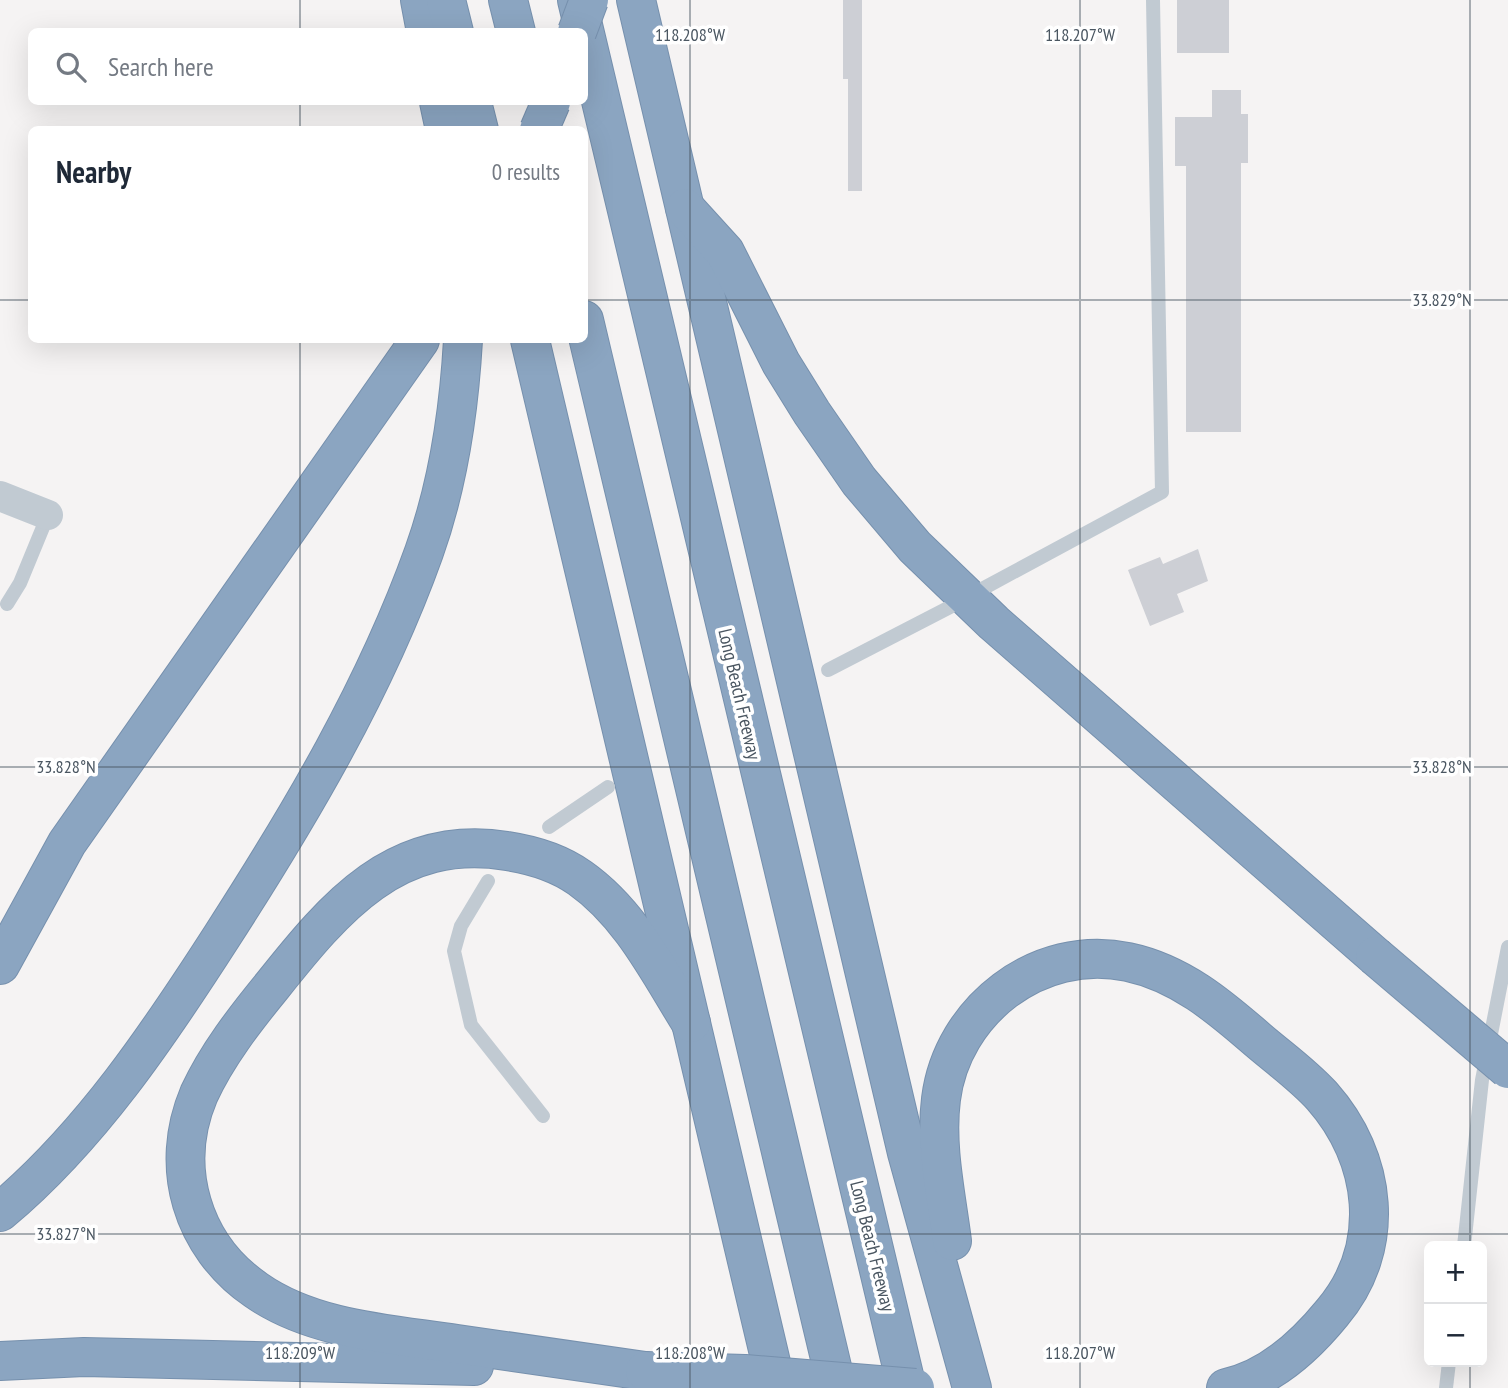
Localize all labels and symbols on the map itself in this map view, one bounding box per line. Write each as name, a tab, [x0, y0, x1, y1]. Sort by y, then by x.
text: 118.208°W	[655, 23, 725, 46]
text: 118.207°W	[1045, 23, 1115, 46]
text: 33.829°N	[1412, 288, 1472, 311]
street label: Long Beach Freeway	[713, 626, 767, 763]
text: 33.828°N	[36, 755, 96, 778]
text: 33.828°N	[1412, 755, 1472, 778]
street label: Long Beach Freeway	[845, 1178, 901, 1315]
text: 33.827°N	[36, 1222, 96, 1245]
text: 118.209°W	[265, 1341, 335, 1364]
text: 118.208°W	[655, 1341, 725, 1364]
text: 118.207°W	[1045, 1341, 1115, 1364]

